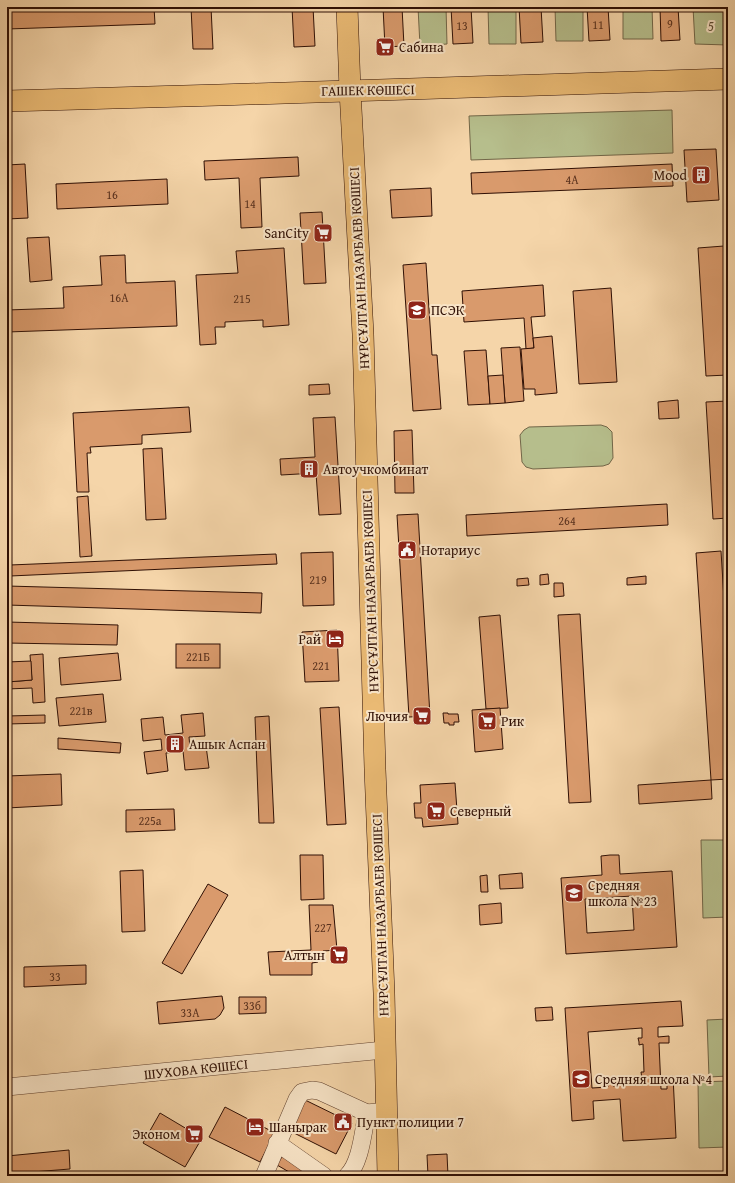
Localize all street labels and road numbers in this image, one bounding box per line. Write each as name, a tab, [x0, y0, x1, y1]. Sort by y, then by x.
street label: ГАШЕК КӨШЕСІ	[321, 79, 415, 101]
street label: НҰРСҰЛТАН НАЗАРБАЕВ КӨШЕСІ	[344, 166, 374, 370]
street label: НҰРСҰЛТАН НАЗАРБАЕВ КӨШЕСІ	[356, 490, 384, 692]
street label: НҰРСҰЛТАН НАЗАРБАЕВ КӨШЕСІ	[366, 814, 394, 1016]
street label: ШУХОВА КӨШЕСІ	[143, 1054, 249, 1084]

